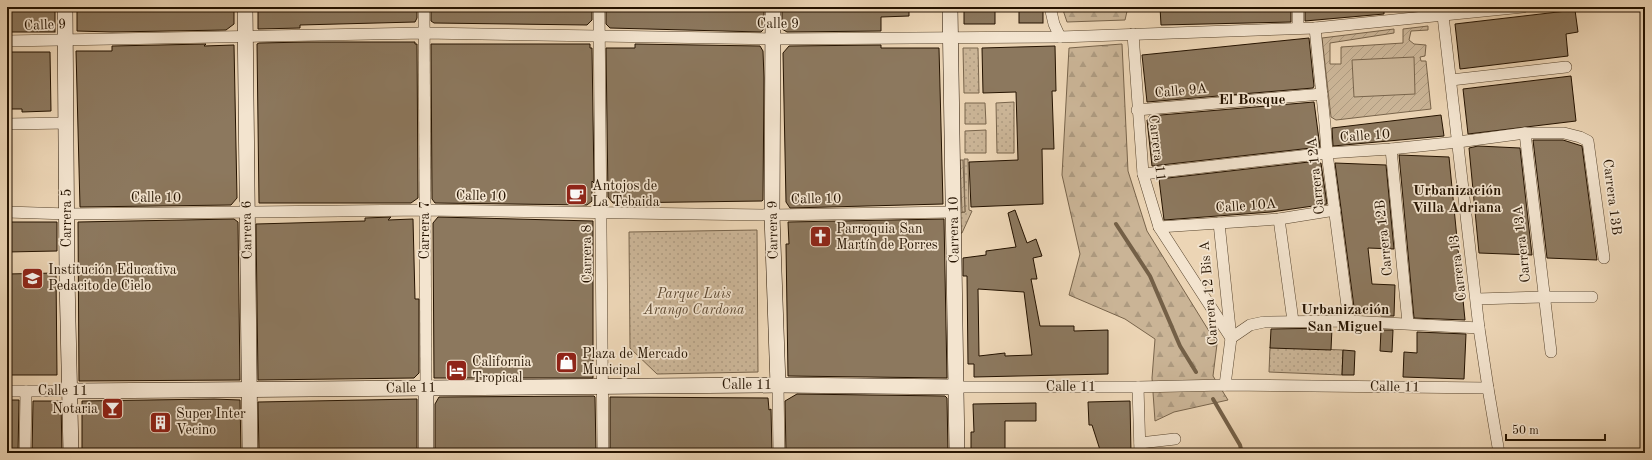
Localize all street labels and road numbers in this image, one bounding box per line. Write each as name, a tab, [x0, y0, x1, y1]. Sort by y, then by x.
street label: Calle 9	[24, 17, 66, 33]
street label: Calle 9	[757, 17, 799, 31]
street label: Calle 9A	[1154, 82, 1208, 100]
street label: Carrera 11	[1146, 114, 1168, 182]
street label: Calle 10	[1339, 127, 1391, 145]
street label: Carrera 12A	[1305, 136, 1327, 215]
street label: Carrera 13B	[1600, 158, 1624, 236]
street label: Carrera 5	[60, 189, 74, 247]
street label: Calle 10	[456, 189, 506, 203]
street label: Calle 10	[131, 191, 181, 205]
street label: Calle 10	[791, 192, 841, 206]
street label: Carrera 10	[946, 196, 962, 264]
street label: Calle 10A	[1215, 197, 1277, 215]
street label: Carrera 12B	[1373, 199, 1395, 277]
street label: Carrera 6	[239, 200, 255, 260]
street label: Carrera 9	[765, 200, 781, 260]
street label: Carrera 7	[418, 201, 432, 259]
street label: Carrera 13A	[1511, 204, 1533, 283]
street label: Carrera 8	[579, 224, 595, 284]
street label: Carrera 13	[1447, 234, 1469, 302]
street label: Carrera 12 Bis A	[1197, 240, 1221, 346]
street label: Calle 11	[722, 378, 772, 392]
street label: Calle 11	[1046, 380, 1096, 394]
street label: Calle 11	[1370, 380, 1420, 394]
street label: Calle 11	[386, 381, 436, 395]
street label: Calle 11	[38, 384, 88, 398]

